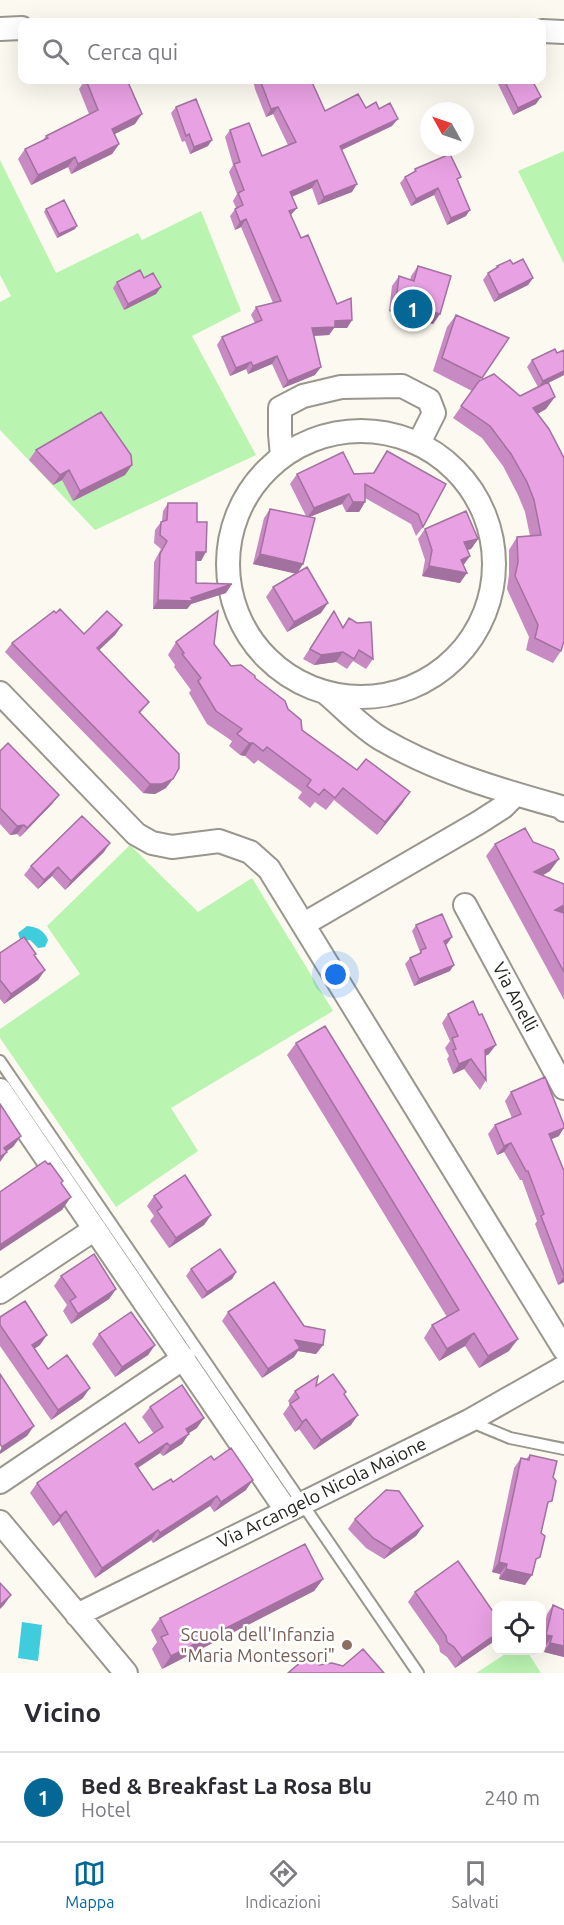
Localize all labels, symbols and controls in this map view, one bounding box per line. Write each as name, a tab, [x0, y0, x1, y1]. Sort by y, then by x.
search box	[18, 18, 546, 84]
icon: search	[39, 35, 72, 68]
text: Cerca qui	[87, 39, 178, 64]
north arrow	[420, 102, 474, 156]
pin: 1	[394, 286, 432, 332]
street label: Via Anelli	[489, 959, 542, 1035]
your location	[321, 960, 350, 989]
street label: Via Arcangelo Nicola Maione	[214, 1433, 429, 1551]
map controls	[492, 1601, 546, 1655]
button: locate	[492, 1601, 546, 1655]
place label: Scuola dell'Infanzia "Maria Montessori"	[180, 1624, 335, 1665]
marker: Scuola dell'Infanzia "Maria Montessori"	[340, 1638, 354, 1652]
text: Vicino	[24, 1698, 101, 1727]
text: Bed & Breakfast La Rosa Blu	[81, 1773, 372, 1798]
text: 1	[38, 1786, 49, 1809]
text: 240 m	[484, 1786, 540, 1809]
text: Hotel	[81, 1798, 131, 1821]
tab: Mappa	[65, 1857, 114, 1911]
tab: Indicazioni	[245, 1857, 321, 1911]
tab: Salvati	[452, 1857, 499, 1911]

